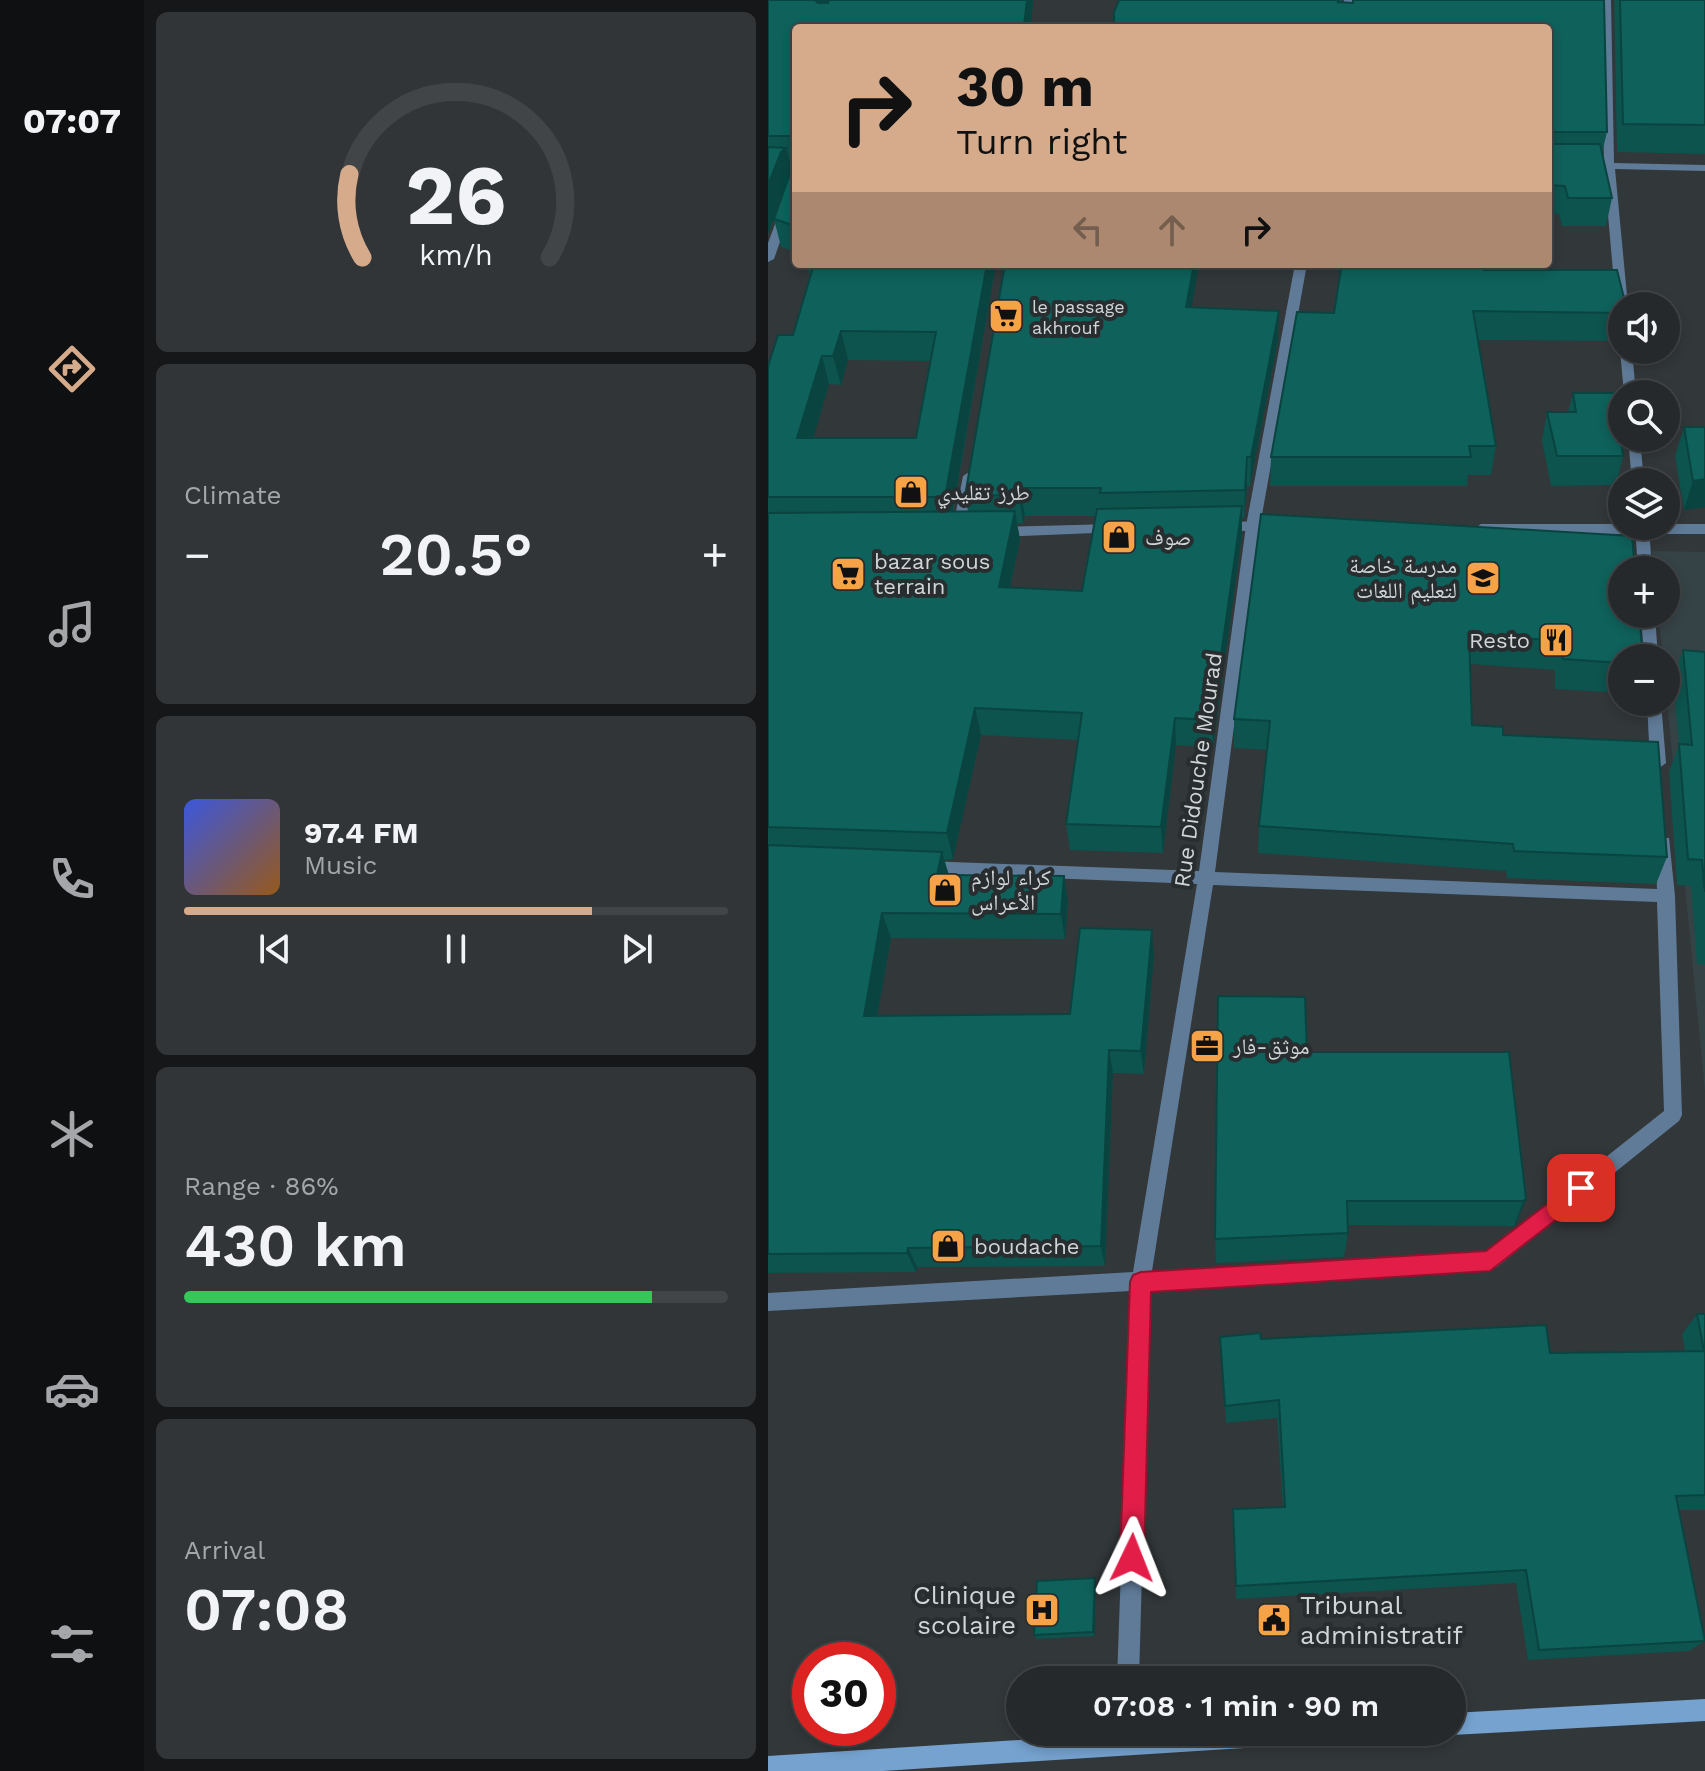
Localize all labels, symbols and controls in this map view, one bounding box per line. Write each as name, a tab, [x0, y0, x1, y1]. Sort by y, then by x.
text: 30 m	[956, 54, 1094, 120]
icon: right	[824, 56, 928, 160]
text: 07:07	[23, 100, 121, 142]
text: Turn right	[956, 121, 1127, 163]
text: 26	[406, 146, 506, 243]
icon: left	[1066, 208, 1110, 252]
icon: ahead	[1150, 208, 1194, 252]
icon: right	[1234, 208, 1278, 252]
text: km/h	[419, 238, 493, 272]
map controls	[1608, 292, 1680, 716]
button: sound	[1608, 292, 1680, 364]
place label: le passage akhrouf	[1032, 296, 1125, 338]
supermarket icon: le passage akhrouf	[987, 297, 1025, 335]
icon: directions	[44, 341, 100, 397]
button: search	[1608, 380, 1680, 452]
button: layers	[1608, 468, 1680, 540]
shop icon: طرز تقليدي	[892, 473, 930, 511]
text: Climate	[184, 480, 282, 510]
place label: طرز تقليدي	[937, 480, 1030, 509]
shop icon: صوف	[1100, 518, 1138, 556]
text: 20.5°	[379, 519, 533, 590]
place label: صوف	[1145, 525, 1191, 550]
text: −	[184, 529, 211, 581]
text: +	[701, 529, 728, 581]
place label: bazar sous terrain	[874, 549, 990, 599]
place label: مدرسة خاصة لتعليم اللغات	[1349, 553, 1457, 605]
supermarket icon: bazar sous terrain	[829, 555, 867, 593]
button: +	[1608, 556, 1680, 628]
school or university icon: مدرسة خاصة لتعليم اللغات	[1464, 559, 1502, 597]
icon: music	[44, 596, 100, 652]
restaurant icon: Resto	[1537, 621, 1575, 659]
place label: Resto	[1469, 628, 1530, 653]
button: −	[1608, 644, 1680, 716]
street label: Rue Didouche Mourad	[1169, 651, 1227, 889]
text: 97.4 FM	[304, 815, 419, 850]
text: Music	[304, 850, 377, 880]
icon: phone	[44, 851, 100, 907]
place label: كراء لوازم الأعراس	[971, 865, 1051, 916]
shop icon: كراء لوازم الأعراس	[926, 871, 964, 909]
icon: previous	[253, 927, 297, 971]
icon: pause	[434, 927, 478, 971]
icon: next	[615, 927, 659, 971]
office icon: موثق-فار	[1188, 1027, 1226, 1065]
place label: موثق-فار	[1232, 1034, 1310, 1060]
icon: climate	[44, 1106, 100, 1162]
pin	[1547, 1154, 1615, 1222]
icon: arrive	[1559, 1166, 1603, 1210]
text: Range · 86%	[184, 1171, 339, 1201]
text: 430 km	[184, 1210, 407, 1281]
shop icon: boudache	[929, 1227, 967, 1265]
place label: boudache	[974, 1234, 1079, 1259]
icon: car	[44, 1361, 100, 1417]
position arrow	[1090, 1516, 1174, 1600]
text: Arrival	[184, 1535, 265, 1565]
text: 07:08	[184, 1574, 349, 1645]
place label: Clinique scolaire	[913, 1580, 1016, 1640]
place label: Tribunal administratif	[1300, 1590, 1463, 1650]
hospital icon: Clinique scolaire	[1023, 1591, 1061, 1629]
public building icon: Tribunal administratif	[1255, 1601, 1293, 1639]
icon: filters	[44, 1616, 100, 1672]
speed limit sign: 30	[792, 1642, 896, 1746]
text: 07:08 · 1 min · 90 m	[1093, 1688, 1379, 1723]

